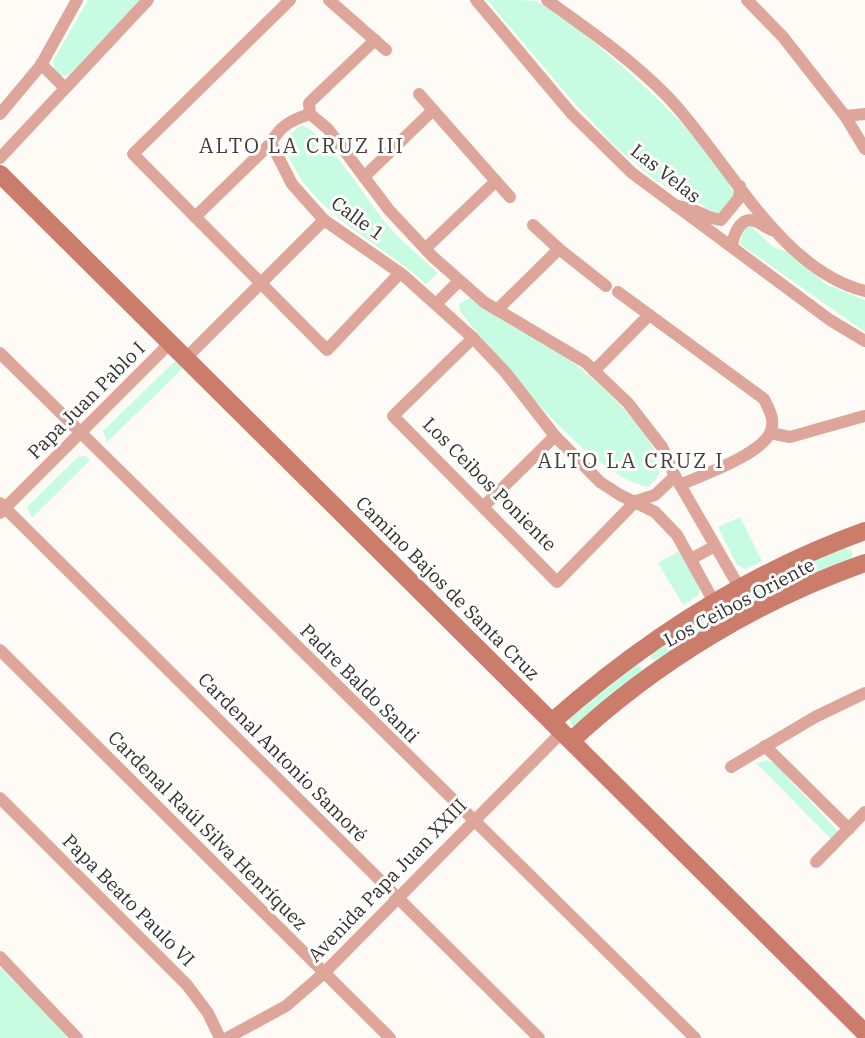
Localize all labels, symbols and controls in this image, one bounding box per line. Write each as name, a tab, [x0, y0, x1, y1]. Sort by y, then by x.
district label: ALTO LA CRUZ III	[199, 131, 405, 159]
street label: Las Velas	[626, 138, 706, 208]
street label: Calle 1	[327, 191, 389, 245]
street label: Papa Juan Pablo I	[22, 336, 150, 464]
street label: Los Ceibos Poniente	[418, 412, 562, 556]
district label: ALTO LA CRUZ I	[537, 446, 725, 474]
street label: Camino Bajos de Santa Cruz	[351, 491, 545, 685]
street label: Los Ceibos Oriente	[660, 552, 818, 652]
street label: Padre Baldo Santi	[296, 619, 424, 747]
street label: Cardenal Antonio Samoré	[193, 667, 373, 847]
street label: Cardenal Raúl Silva Henríquez	[103, 725, 313, 935]
street label: Avenida Papa Juan XXIII	[303, 793, 471, 967]
street label: Papa Beato Paulo VI	[58, 829, 200, 971]

